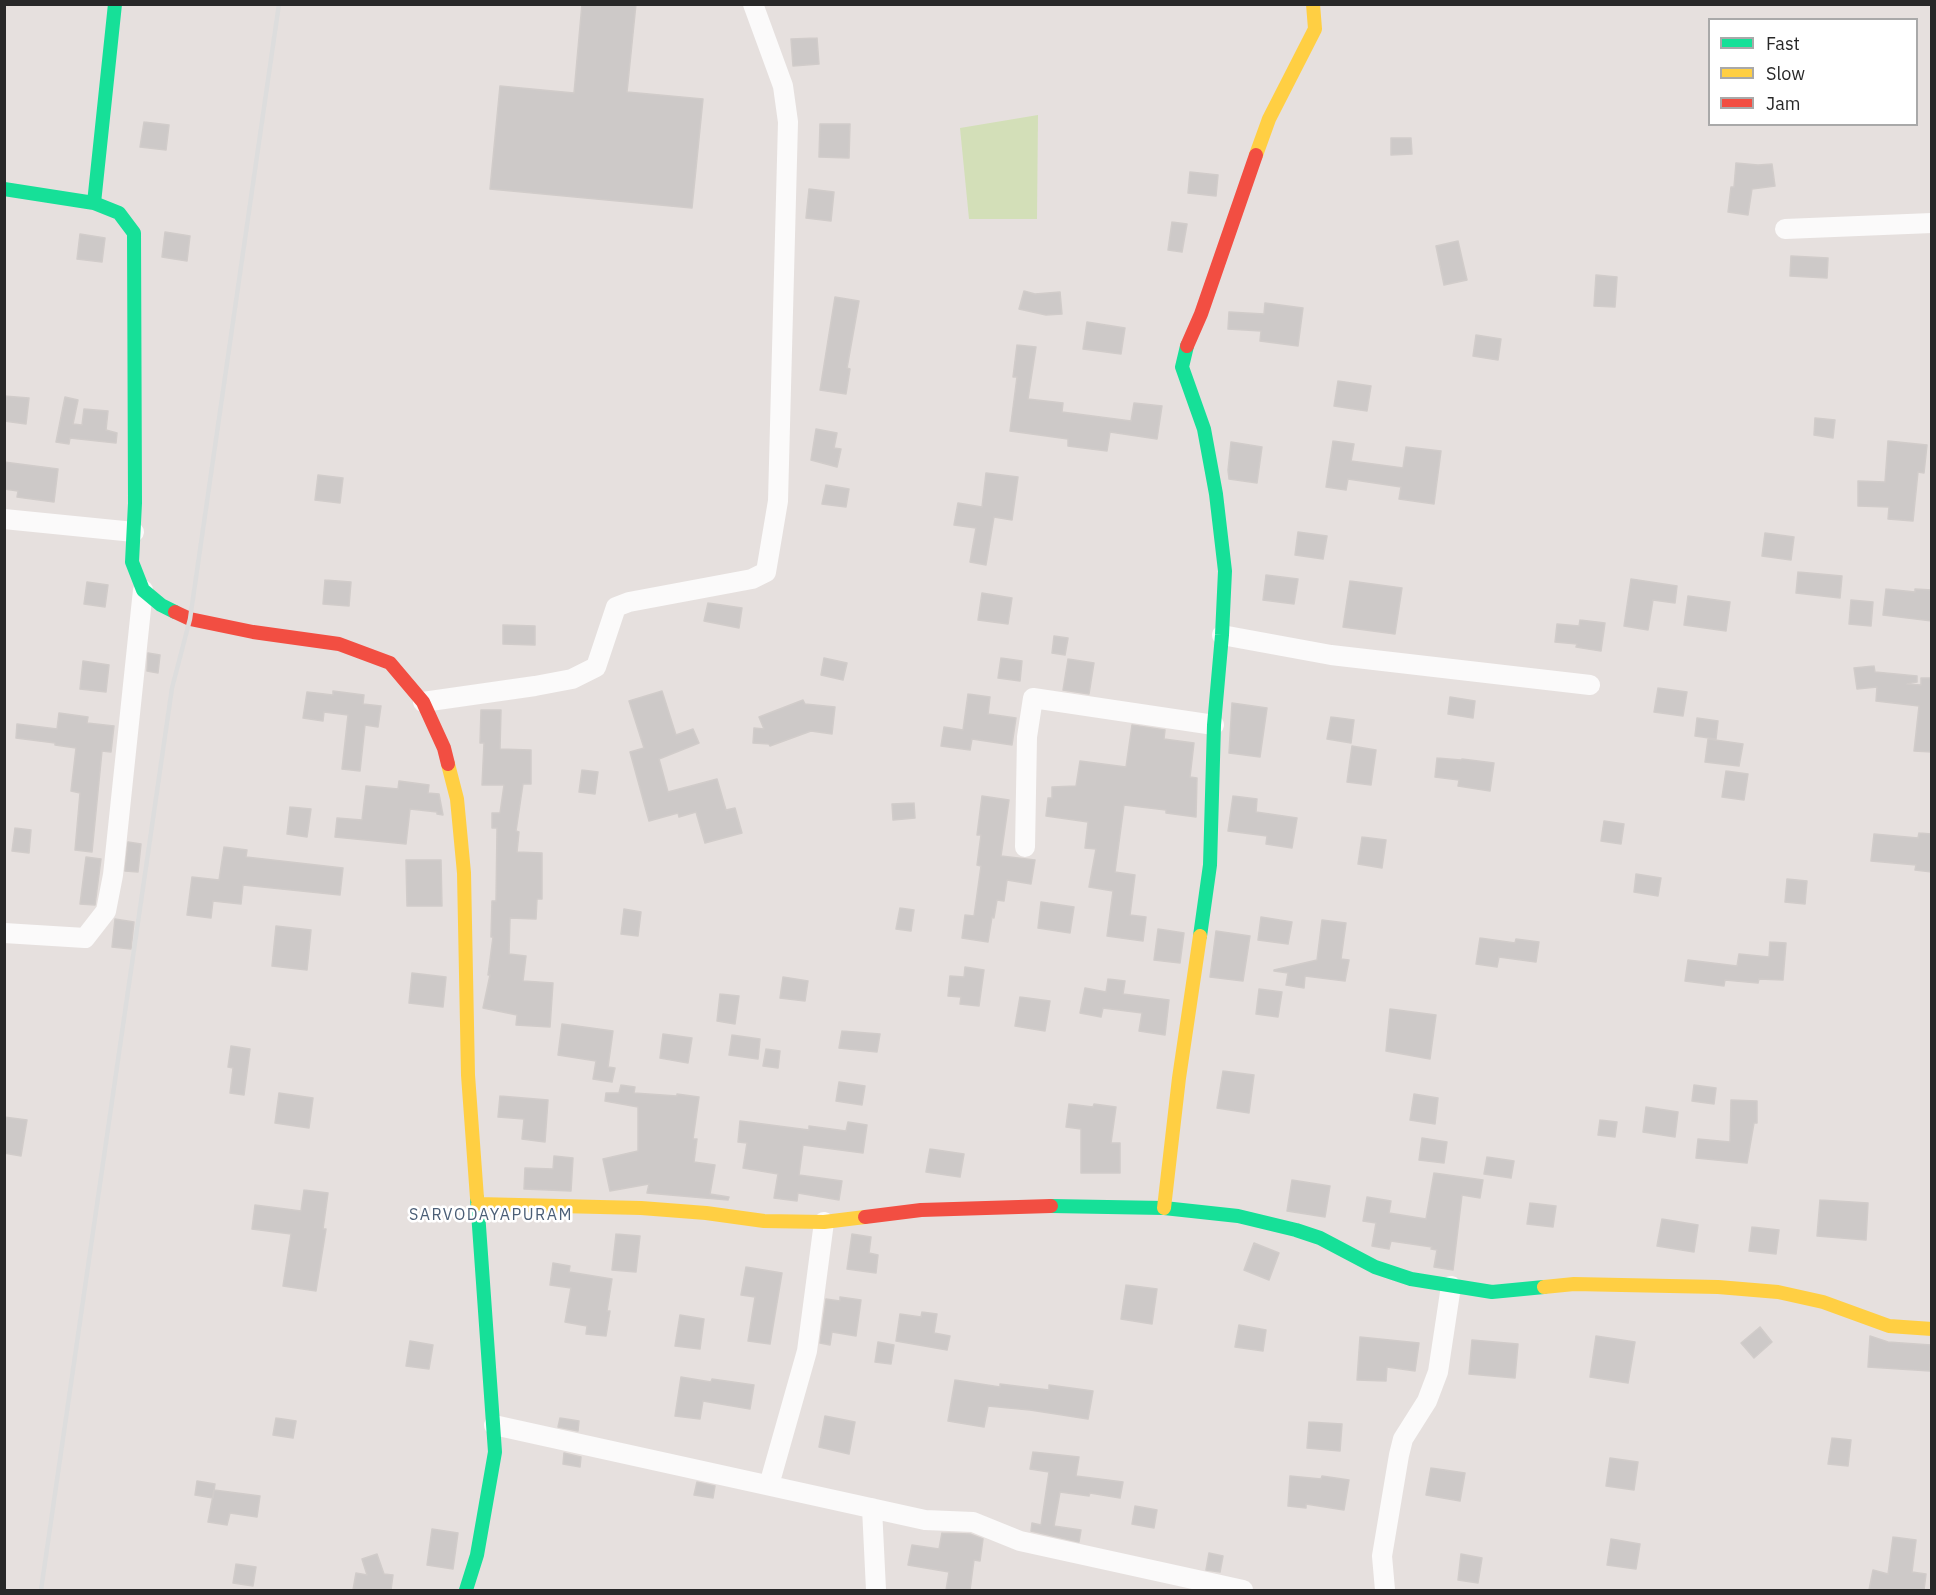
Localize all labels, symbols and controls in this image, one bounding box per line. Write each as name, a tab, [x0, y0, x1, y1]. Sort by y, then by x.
legend	[1708, 18, 1918, 126]
text: Fast	[1766, 32, 1800, 55]
text: Slow	[1766, 62, 1805, 85]
text: Jam	[1766, 92, 1801, 115]
district label: SARVODAYAPURAM	[409, 1205, 573, 1225]

